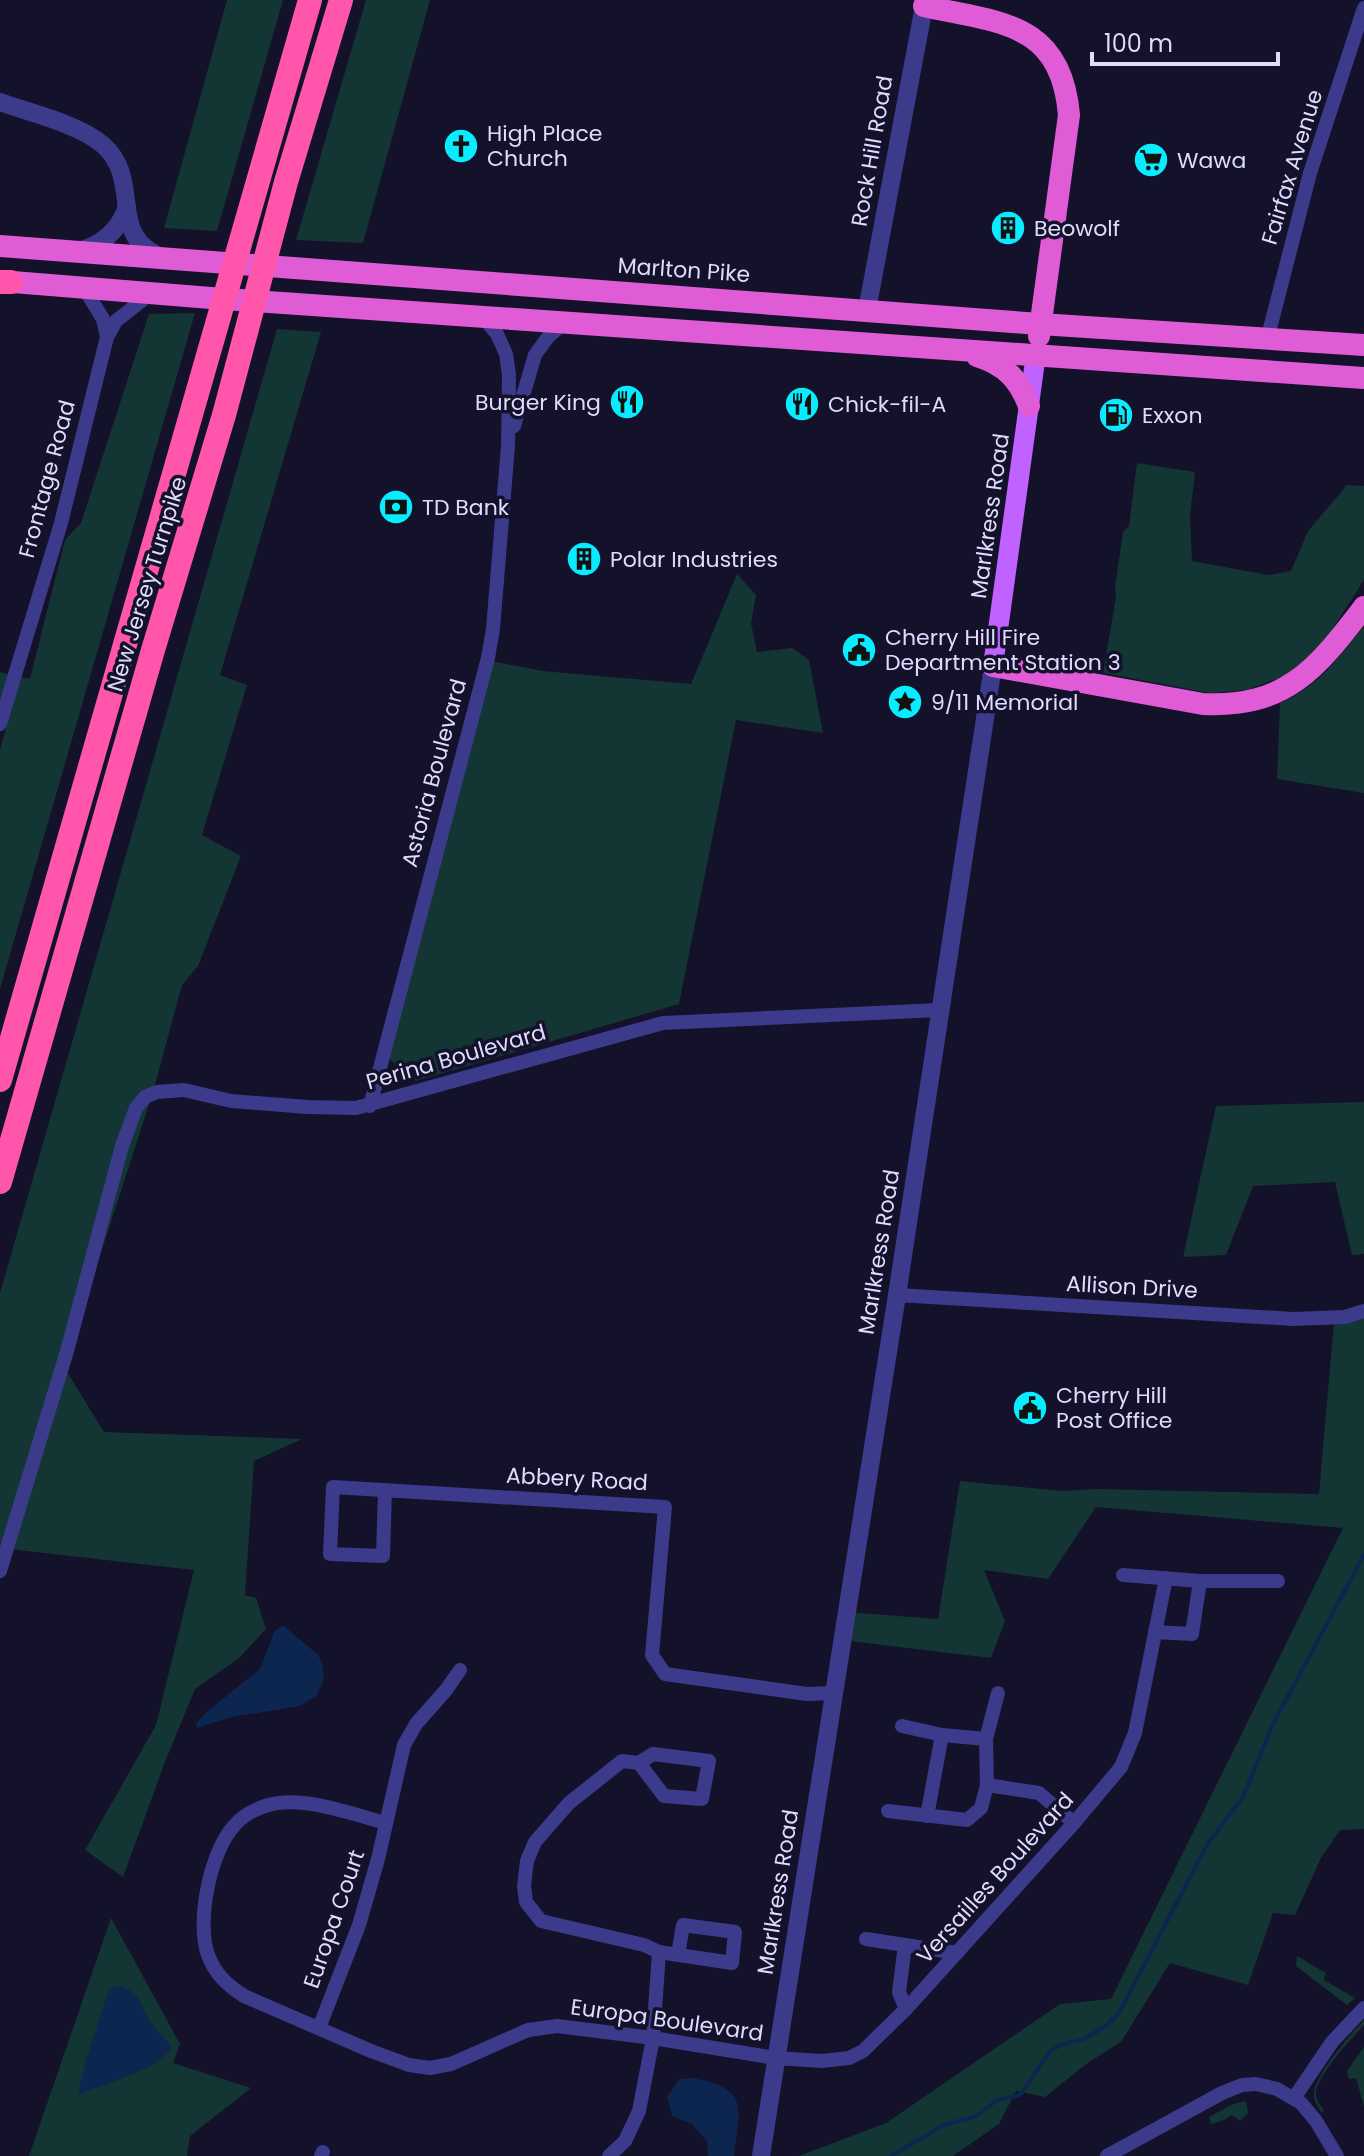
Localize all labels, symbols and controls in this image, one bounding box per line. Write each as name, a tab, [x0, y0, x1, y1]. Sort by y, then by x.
scale bar	[1092, 16, 1278, 66]
text: 100 m	[1104, 27, 1173, 60]
street label: Rock Hill Road	[843, 73, 901, 229]
street label: Fairfax Avenue	[1254, 86, 1330, 248]
place label: High Place Church	[487, 118, 602, 174]
church icon: High Place Church	[442, 127, 480, 165]
supermarket icon: Wawa	[1132, 141, 1170, 179]
place label: Wawa	[1177, 145, 1246, 176]
building icon: Beowolf	[989, 209, 1027, 247]
place label: Beowolf	[1034, 213, 1120, 244]
street label: Marlton Pike	[617, 250, 751, 290]
restaurant icon: Burger King	[608, 383, 646, 421]
restaurant icon: Chick-fil-A	[783, 385, 821, 423]
place label: Burger King	[475, 387, 601, 418]
place label: Chick-fil-A	[828, 389, 946, 420]
fuel station icon: Exxon	[1097, 396, 1135, 434]
street label: Frontage Road	[11, 397, 83, 561]
place label: Exxon	[1142, 400, 1203, 431]
street label: Marlkress Road	[963, 431, 1017, 601]
street label: New Jersey Turnpike	[100, 473, 194, 695]
bank icon: TD Bank	[377, 488, 415, 526]
place label: TD Bank	[422, 492, 510, 523]
building icon: Polar Industries	[565, 540, 603, 578]
place label: Polar Industries	[610, 544, 778, 575]
place label: Cherry Hill Fire Department Station 3	[885, 622, 1121, 678]
public building icon: Cherry Hill Fire Department Station 3	[840, 631, 878, 669]
street label: Astoria Boulevard	[394, 675, 474, 871]
place icon: 9/11 Memorial	[886, 683, 924, 721]
place label: 9/11 Memorial	[931, 687, 1079, 718]
street label: Perina Boulevard	[362, 1016, 550, 1098]
street label: Marlkress Road	[851, 1167, 907, 1337]
street label: Allison Drive	[1065, 1268, 1199, 1306]
place label: Cherry Hill Post Office	[1056, 1380, 1172, 1436]
public building icon: Cherry Hill Post Office	[1011, 1389, 1049, 1427]
street label: Abbery Road	[505, 1460, 649, 1498]
street label: Versailles Boulevard	[909, 1785, 1081, 1971]
street label: Marlkress Road	[750, 1807, 806, 1977]
street label: Europa Court	[296, 1846, 372, 1992]
street label: Europa Boulevard	[569, 1991, 765, 2049]

